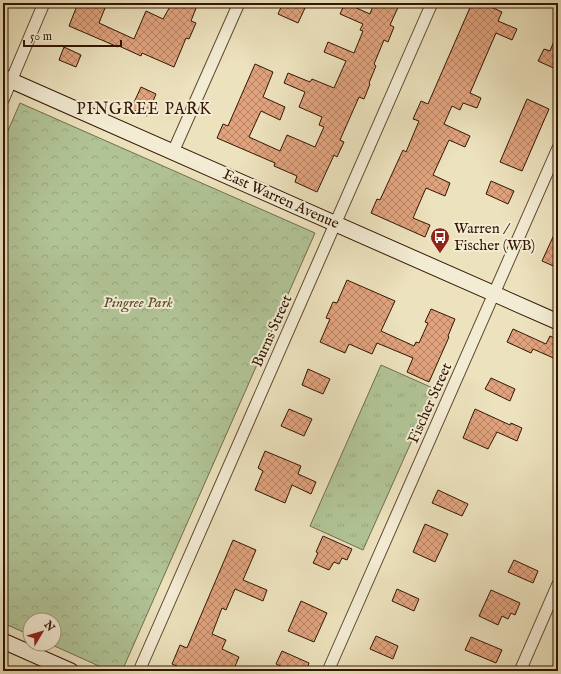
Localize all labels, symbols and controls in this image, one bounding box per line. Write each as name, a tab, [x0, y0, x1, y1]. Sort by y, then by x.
scale bar	[24, 22, 121, 48]
text: 50 m	[30, 29, 52, 44]
district label: PINGREE PARK	[76, 100, 212, 120]
street label: East Warren Avenue	[220, 165, 342, 233]
place label: Warren / Fischer (WB)	[454, 219, 535, 255]
bus stop icon: Warren / Fischer (WB)	[429, 226, 451, 254]
street label: Burns Street	[248, 292, 296, 370]
park label: Pingree Park	[103, 293, 173, 313]
street label: Fischer Street	[404, 360, 456, 446]
north arrow	[22, 612, 62, 652]
text: N	[40, 618, 58, 635]

